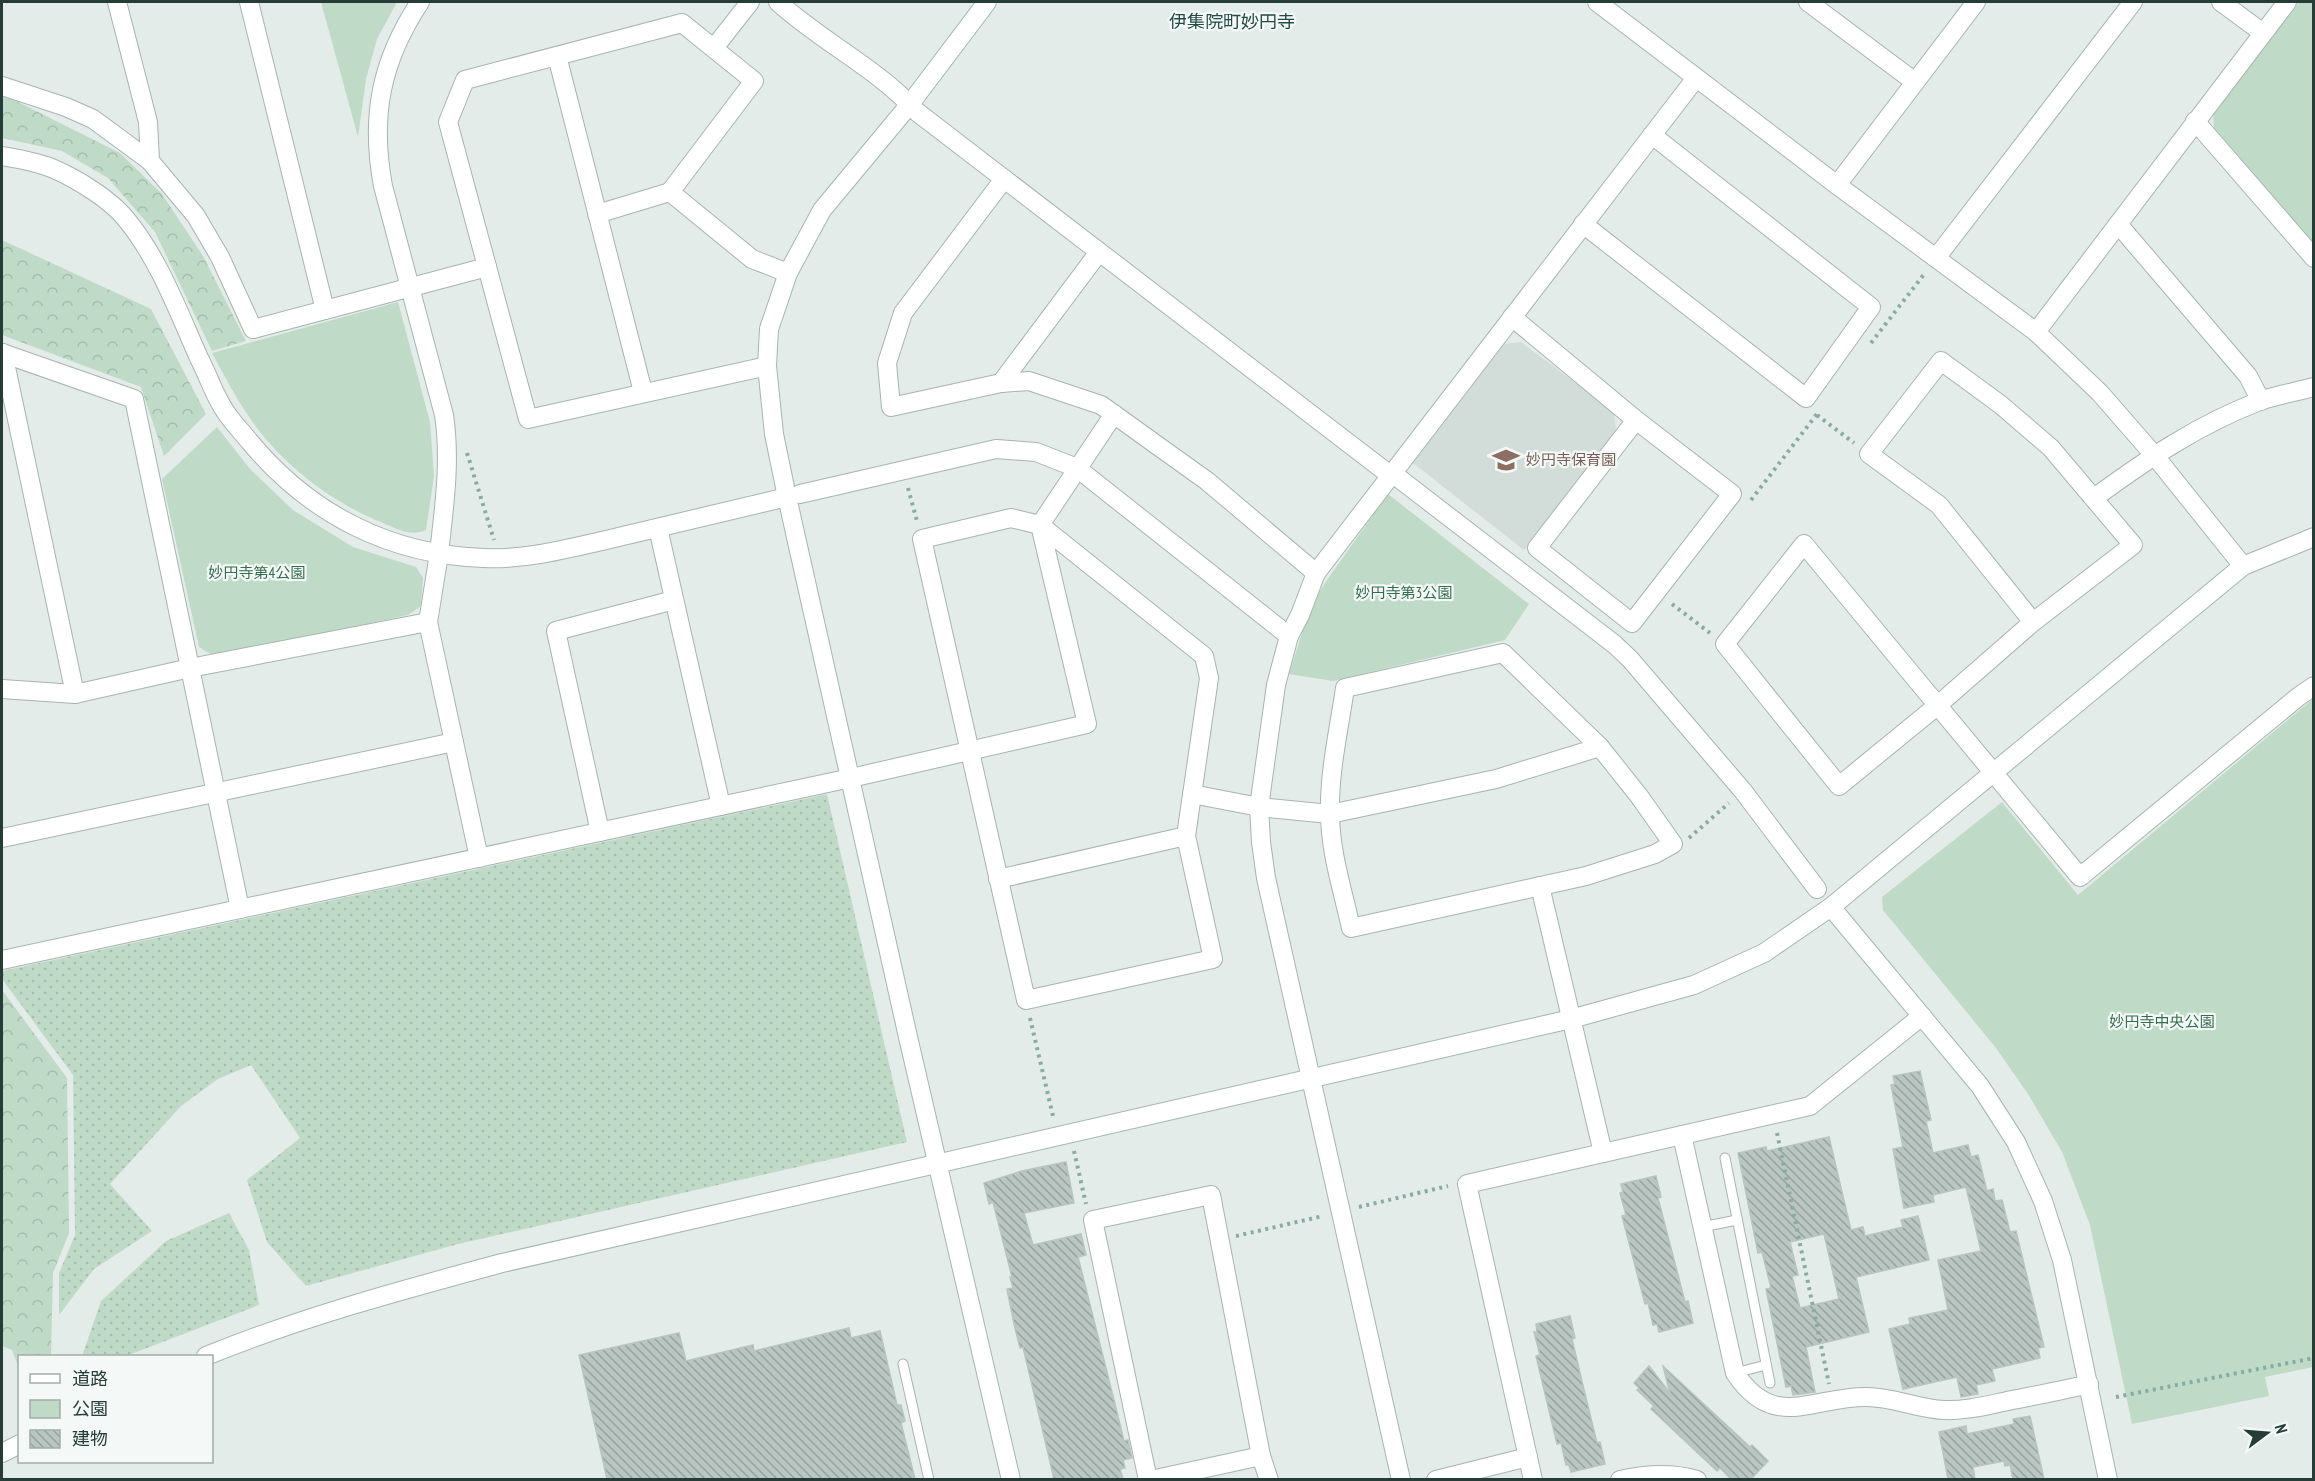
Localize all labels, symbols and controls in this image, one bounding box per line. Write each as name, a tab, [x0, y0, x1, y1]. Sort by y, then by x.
district label: 伊集院町妙円寺	[1169, 10, 1295, 33]
school or university icon: 妙円寺保育園	[1491, 445, 1521, 475]
place label: 妙円寺保育園	[1526, 450, 1616, 469]
park label: 妙円寺第4公園	[209, 563, 305, 582]
park label: 妙円寺第3公園	[1356, 583, 1452, 602]
park label: 妙円寺中央公園	[2109, 1012, 2215, 1031]
legend	[18, 1355, 213, 1463]
text: 道路	[72, 1367, 108, 1390]
text: 公園	[72, 1397, 108, 1420]
north arrow	[2237, 1403, 2297, 1463]
text: N	[2271, 1422, 2292, 1436]
text: 建物	[72, 1427, 108, 1450]

